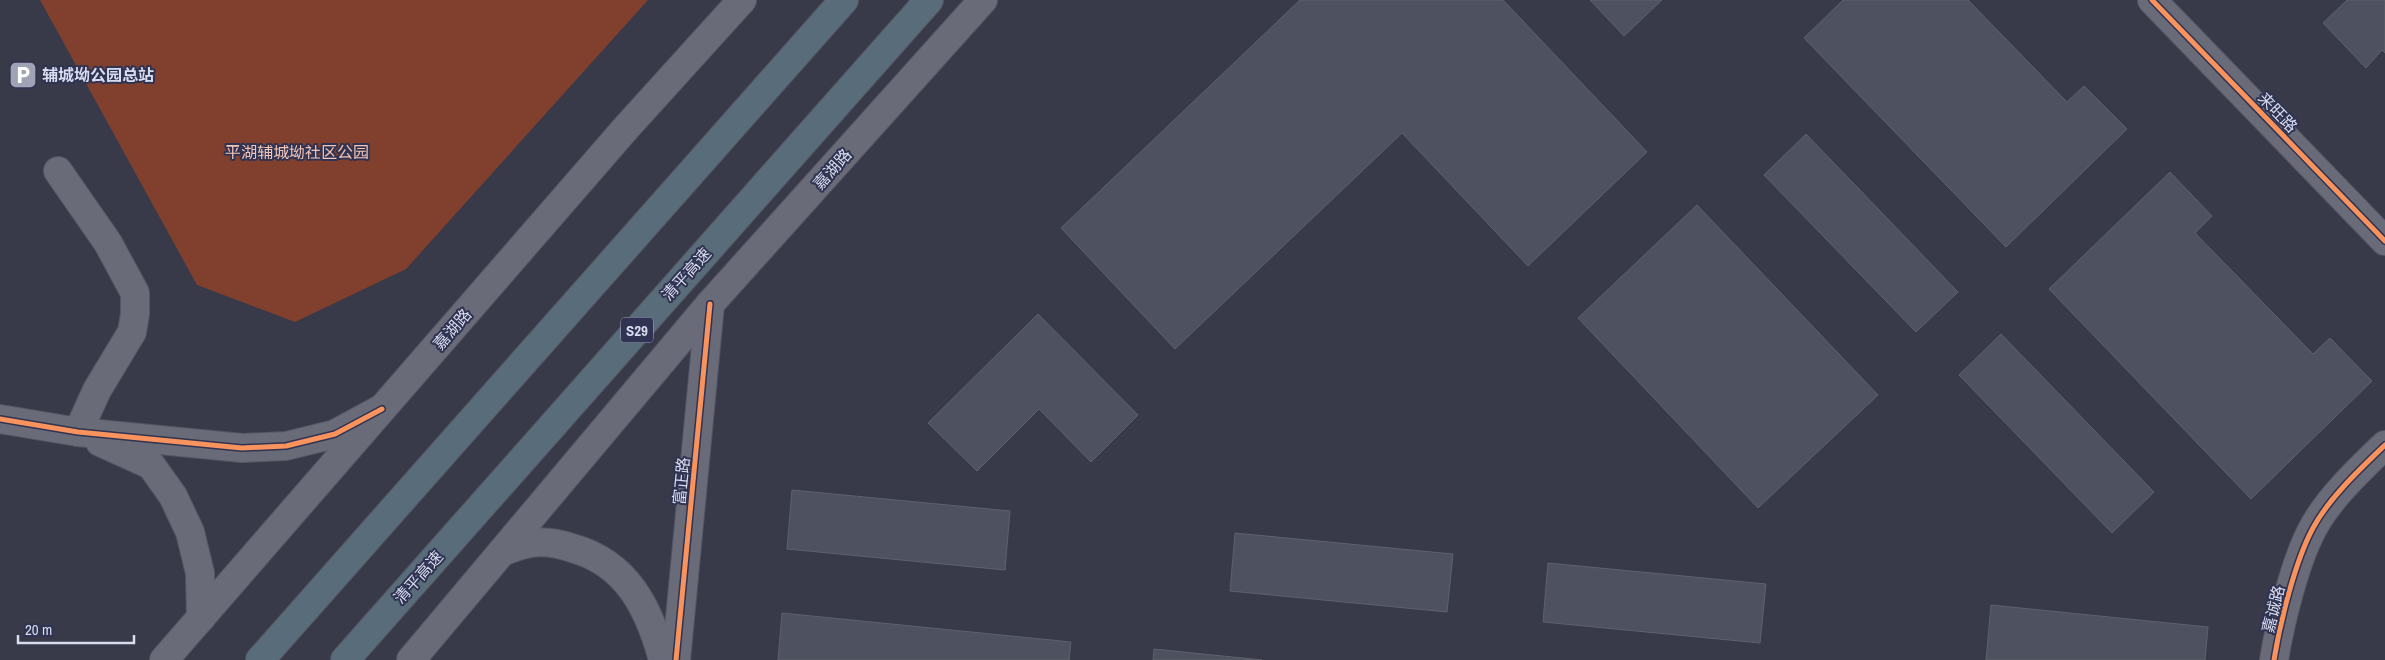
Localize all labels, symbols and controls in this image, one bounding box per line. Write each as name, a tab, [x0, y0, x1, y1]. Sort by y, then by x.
parking icon: 辅城坳公园总站	[8, 60, 38, 90]
place label: 辅城坳公园总站	[42, 64, 154, 86]
street label: 来旺路	[2253, 87, 2303, 137]
park label: 平湖辅城坳社区公园	[225, 141, 369, 163]
street label: 嘉湖路	[808, 144, 856, 194]
street label: 清平高速	[656, 243, 716, 305]
street label: 嘉湖路	[428, 304, 476, 354]
road number: S29	[621, 318, 653, 342]
street label: 富正路	[668, 456, 694, 506]
street label: 清平高速	[388, 546, 448, 608]
street label: 嘉诚路	[2257, 583, 2289, 635]
scale bar	[18, 612, 134, 644]
text: 20 m	[25, 619, 52, 640]

